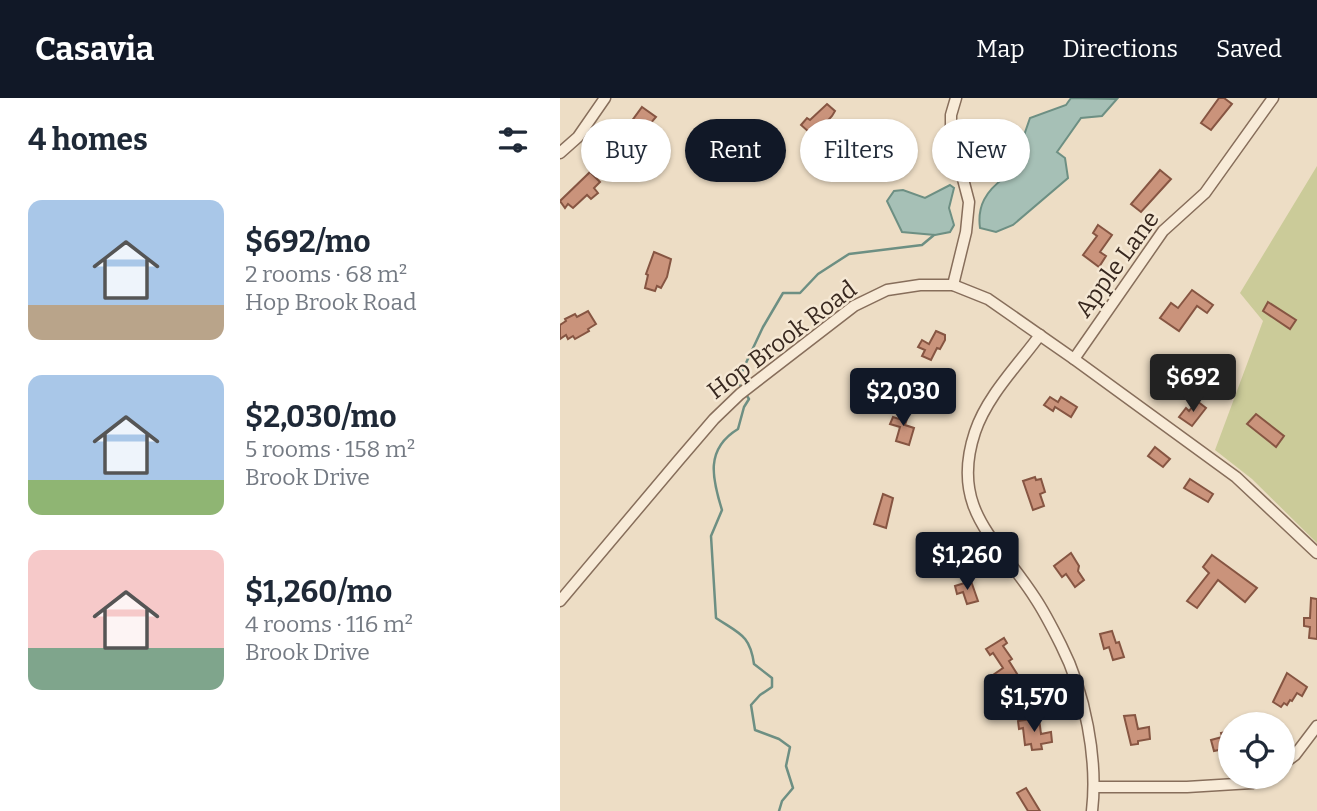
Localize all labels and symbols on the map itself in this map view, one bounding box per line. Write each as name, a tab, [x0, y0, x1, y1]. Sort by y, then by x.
street label: Apple Lane	[1069, 205, 1165, 323]
street label: Hop Brook Road	[702, 275, 862, 405]
pin: $692	[1152, 354, 1234, 414]
pin: $2,030	[846, 368, 960, 428]
pin: $1,260	[910, 532, 1024, 592]
pin: $1,570	[977, 674, 1091, 734]

